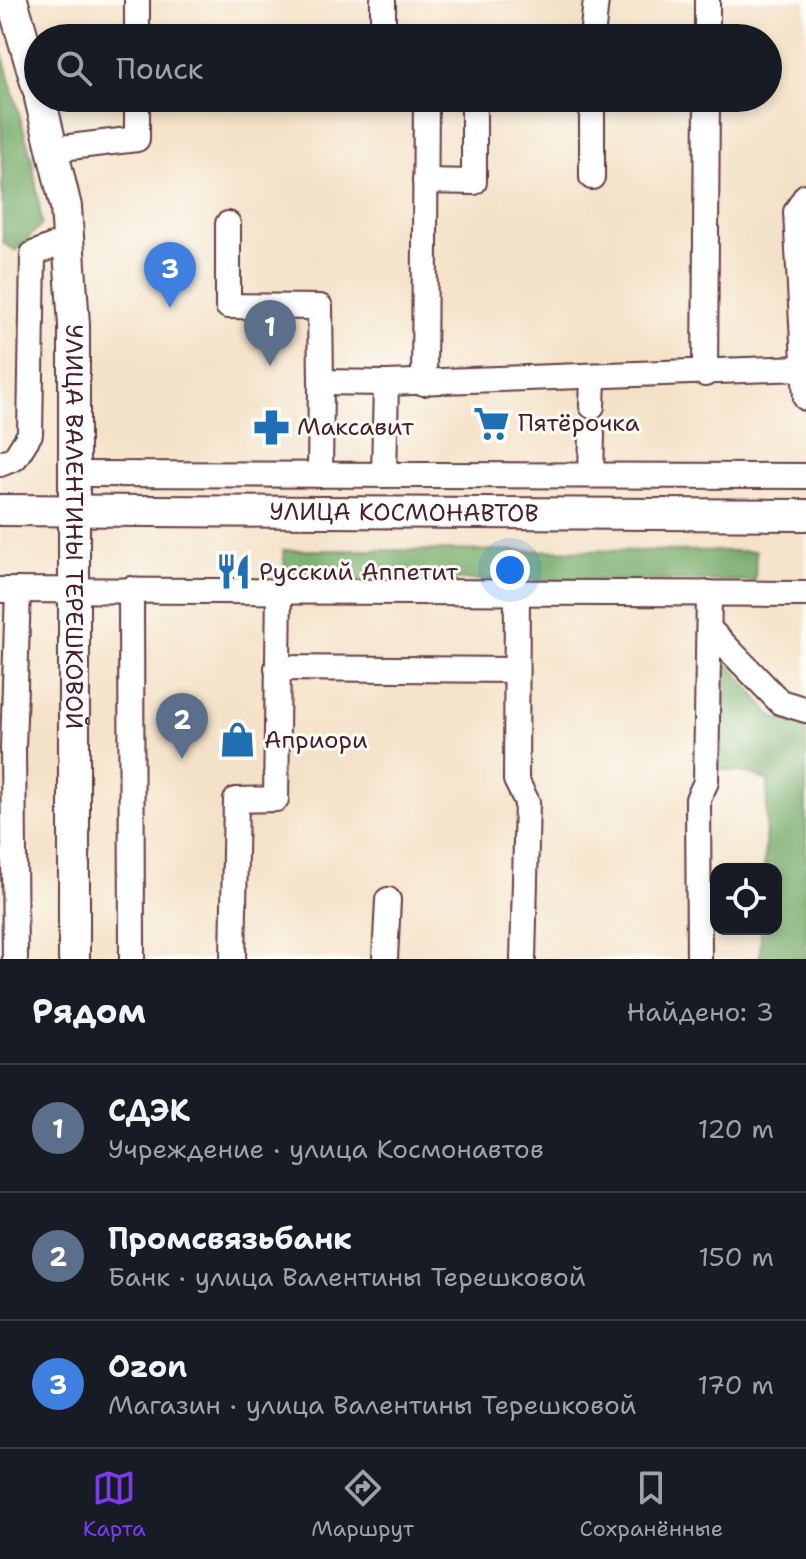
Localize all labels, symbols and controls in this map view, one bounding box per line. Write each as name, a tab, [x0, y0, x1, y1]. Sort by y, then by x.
search box	[24, 24, 782, 112]
icon: search	[52, 46, 96, 90]
text: Поиск	[116, 48, 204, 89]
pin: 3	[144, 242, 196, 308]
pin: 1	[244, 300, 296, 366]
street label: УЛИЦА ВАЛЕНТИНЫ ТЕРЕШКОВОЙ	[58, 324, 90, 729]
supermarket icon: Пятёрочка	[473, 404, 511, 442]
place label: Пятёрочка	[518, 407, 640, 439]
pharmacy icon: Максавит	[252, 408, 290, 446]
place label: Максавит	[297, 411, 415, 443]
street label: УЛИЦА КОСМОНАВТОВ	[269, 496, 539, 529]
your location	[490, 550, 530, 590]
restaurant icon: Русский Аппетит	[214, 553, 252, 591]
place label: Русский Аппетит	[259, 556, 459, 588]
pin: 2	[156, 693, 208, 759]
shop icon: Априори	[219, 721, 257, 759]
place label: Априори	[264, 724, 368, 756]
map controls	[710, 863, 782, 935]
button: locate	[710, 863, 782, 935]
text: Рядом	[32, 988, 146, 1034]
text: Найдено: 3	[627, 994, 774, 1029]
text: СДЭК	[108, 1090, 190, 1131]
text: 1	[52, 1111, 64, 1146]
text: 120 m	[698, 1111, 774, 1146]
text: Учреждение · улица Космонавтов	[108, 1131, 544, 1166]
text: Промсвязьбанк	[108, 1218, 352, 1259]
text: 2	[49, 1239, 67, 1274]
text: 150 m	[698, 1239, 774, 1274]
text: Банк · улица Валентины Терешковой	[108, 1259, 586, 1294]
text: Ozon	[108, 1346, 187, 1387]
text: 3	[49, 1367, 67, 1402]
text: 170 m	[697, 1367, 774, 1402]
text: Магазин · улица Валентины Терешковой	[108, 1387, 637, 1422]
tab: Карта	[83, 1466, 146, 1543]
tab: Маршрут	[311, 1466, 414, 1543]
tab: Сохранённые	[580, 1466, 723, 1543]

